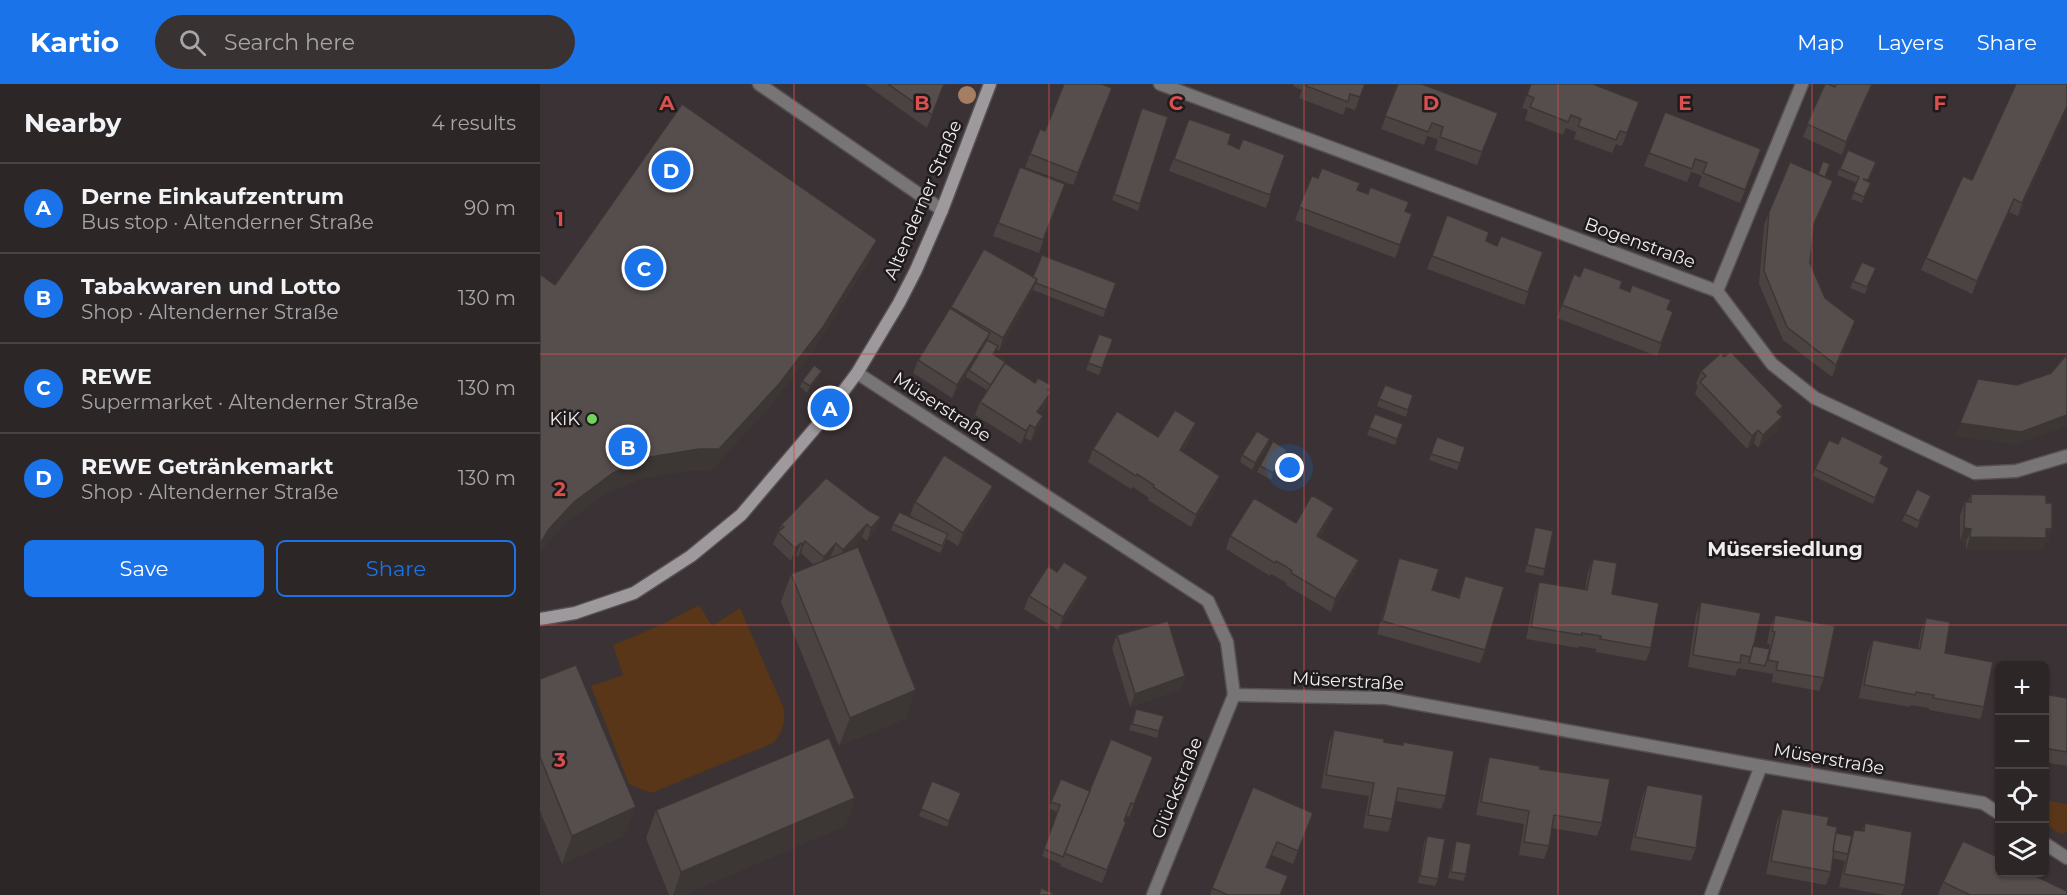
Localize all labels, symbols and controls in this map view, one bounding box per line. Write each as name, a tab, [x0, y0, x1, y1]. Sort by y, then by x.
search box	[155, 15, 575, 69]
text: Kartio	[30, 25, 119, 59]
icon: search	[176, 26, 209, 59]
text: Search here	[224, 29, 355, 56]
text: Map	[1797, 30, 1844, 55]
text: Layers	[1877, 30, 1944, 55]
text: Share	[1977, 30, 2037, 55]
text: A	[658, 91, 675, 115]
text: B	[914, 91, 930, 115]
text: C	[1169, 91, 1184, 115]
text: D	[1423, 91, 1439, 115]
text: E	[1678, 91, 1692, 115]
text: F	[1934, 91, 1947, 115]
text: Nearby	[24, 107, 121, 139]
text: 4 results	[431, 111, 516, 135]
street label: Altenderner Straße	[879, 117, 967, 283]
pin: D	[652, 148, 690, 193]
text: Derne Einkaufzentrum	[81, 183, 344, 210]
text: A	[36, 196, 51, 220]
text: 90 m	[464, 196, 516, 220]
text: 1	[556, 207, 564, 231]
text: Bus stop · Altenderner Straße	[81, 210, 374, 234]
street label: Bogenstraße	[1582, 213, 1699, 273]
pin: C	[624, 246, 664, 291]
text: Tabakwaren und Lotto	[81, 273, 341, 300]
text: B	[36, 286, 51, 310]
text: 130 m	[458, 286, 516, 310]
text: Shop · Altenderner Straße	[81, 300, 339, 324]
text: REWE	[81, 363, 152, 390]
street label: Müserstraße	[889, 367, 995, 447]
text: C	[36, 376, 51, 400]
text: 130 m	[458, 376, 516, 400]
pin: A	[810, 386, 850, 430]
text: Supermarket · Altenderner Straße	[81, 390, 419, 414]
place label: KiK	[550, 408, 580, 430]
marker: KiK	[585, 412, 599, 426]
pin: B	[608, 424, 647, 470]
text: REWE Getränkemarkt	[81, 453, 334, 480]
your location	[1275, 453, 1304, 482]
text: D	[35, 466, 52, 490]
text: 130 m	[458, 466, 516, 490]
text: 2	[554, 477, 566, 501]
text: Shop · Altenderner Straße	[81, 480, 339, 504]
district label: Müsersiedlung	[1707, 537, 1863, 561]
button: Save	[24, 540, 264, 597]
button: Share	[276, 540, 516, 597]
map controls	[1995, 661, 2049, 877]
button: +	[1995, 661, 2049, 715]
street label: Müserstraße	[1291, 667, 1405, 695]
button: −	[1995, 715, 2049, 769]
street label: Glückstraße	[1147, 734, 1207, 842]
street label: Müserstraße	[1772, 738, 1886, 780]
text: 3	[553, 748, 566, 772]
button: locate	[1995, 769, 2049, 823]
button: layers	[1995, 823, 2049, 877]

